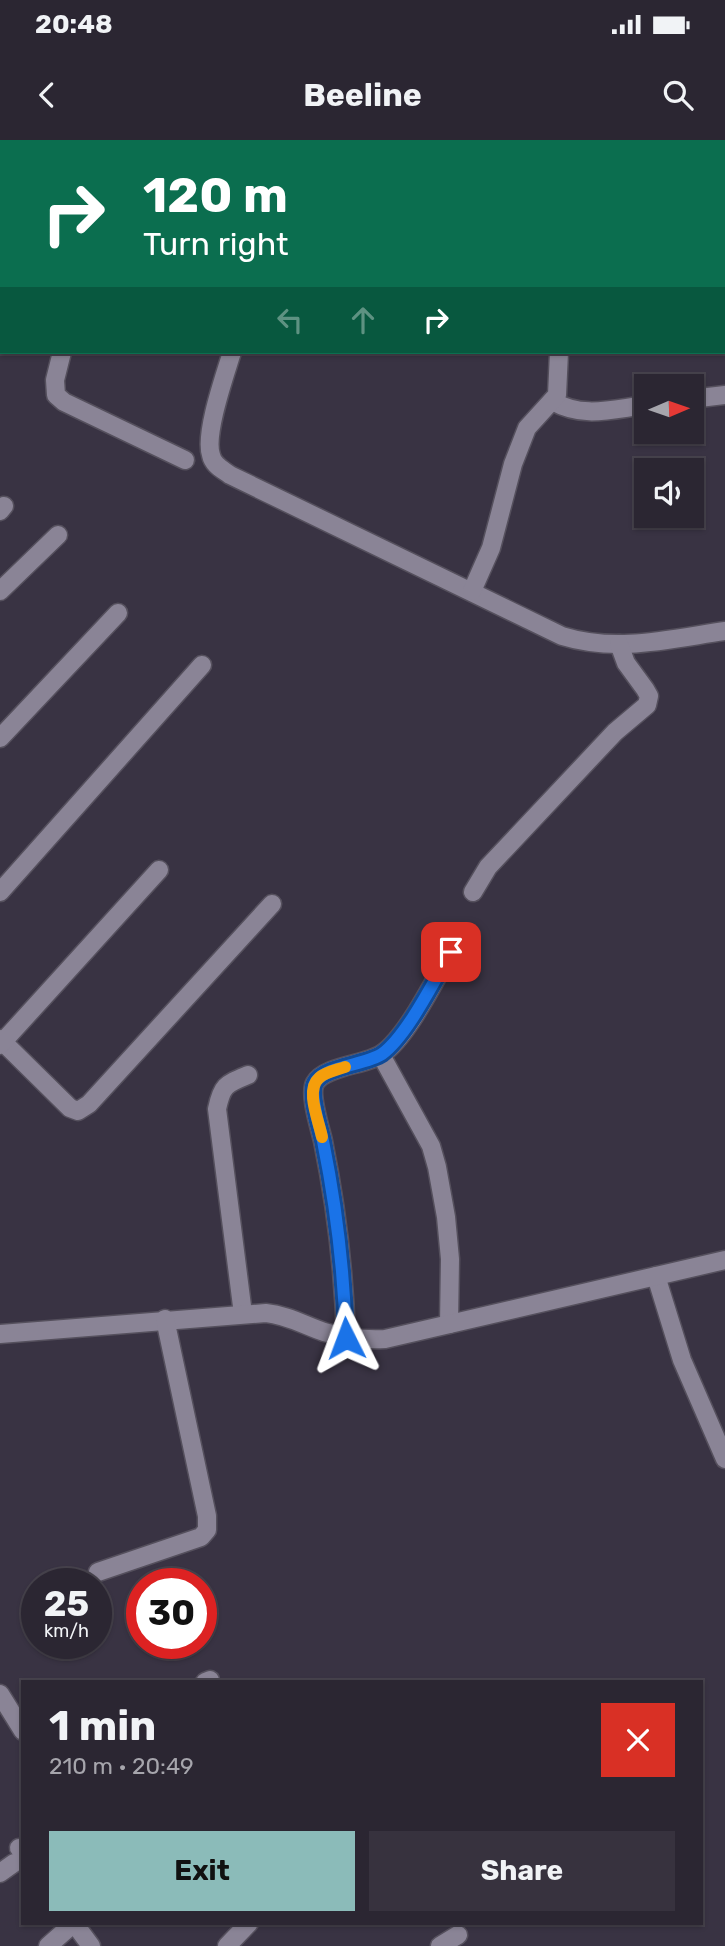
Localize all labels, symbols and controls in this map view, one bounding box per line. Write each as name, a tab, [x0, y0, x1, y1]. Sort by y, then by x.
text: 20:48	[35, 9, 113, 40]
icon: back	[28, 76, 66, 114]
text: Beeline	[303, 76, 422, 114]
icon: search	[659, 76, 697, 114]
text: 120 m	[143, 166, 288, 224]
icon: right	[28, 168, 119, 259]
text: Turn right	[143, 225, 288, 263]
icon: left	[271, 301, 309, 339]
icon: ahead	[344, 301, 382, 339]
icon: right	[417, 301, 455, 339]
north arrow	[634, 374, 704, 444]
map controls	[634, 374, 704, 528]
button: sound	[634, 458, 704, 528]
pin	[421, 922, 481, 982]
icon: arrive	[432, 933, 470, 971]
position arrow	[309, 1301, 383, 1375]
speed limit sign: 30	[126, 1568, 217, 1659]
text: 25	[44, 1583, 89, 1625]
text: km/h	[44, 1620, 89, 1642]
text: 1 min	[49, 1701, 156, 1751]
button: close	[601, 1703, 675, 1777]
text: 210 m · 20:49	[49, 1752, 194, 1780]
button: Exit	[49, 1831, 355, 1911]
button: Share	[369, 1831, 675, 1911]

